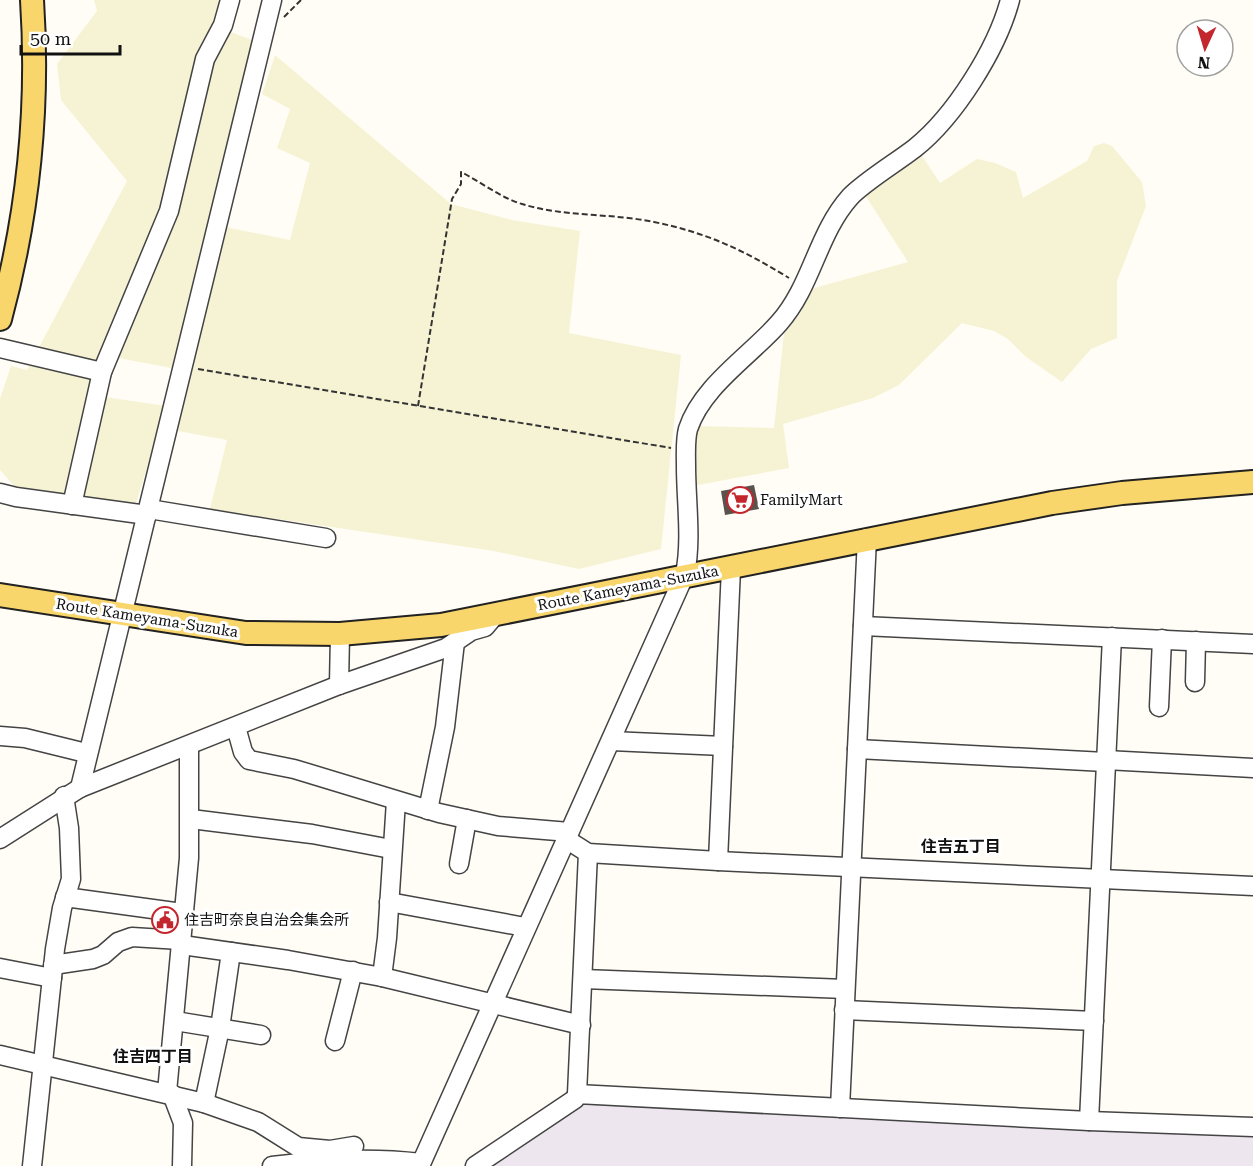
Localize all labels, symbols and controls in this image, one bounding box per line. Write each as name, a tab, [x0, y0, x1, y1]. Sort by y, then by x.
scale bar	[21, 18, 120, 56]
north arrow	[1175, 18, 1235, 78]
text: 50 m	[30, 28, 71, 49]
text: N	[1197, 53, 1211, 72]
supermarket icon: FamilyMart	[725, 485, 755, 515]
place label: FamilyMart	[760, 491, 843, 509]
street label: Route Kameyama-Suzuka	[536, 562, 720, 614]
street label: Route Kameyama-Suzuka	[55, 595, 239, 641]
district label: 住吉五丁目	[920, 837, 1001, 856]
public building icon: 住吉町奈良自治会集会所	[150, 905, 180, 935]
place label: 住吉町奈良自治会集会所	[184, 911, 349, 929]
district label: 住吉四丁目	[112, 1047, 193, 1066]

